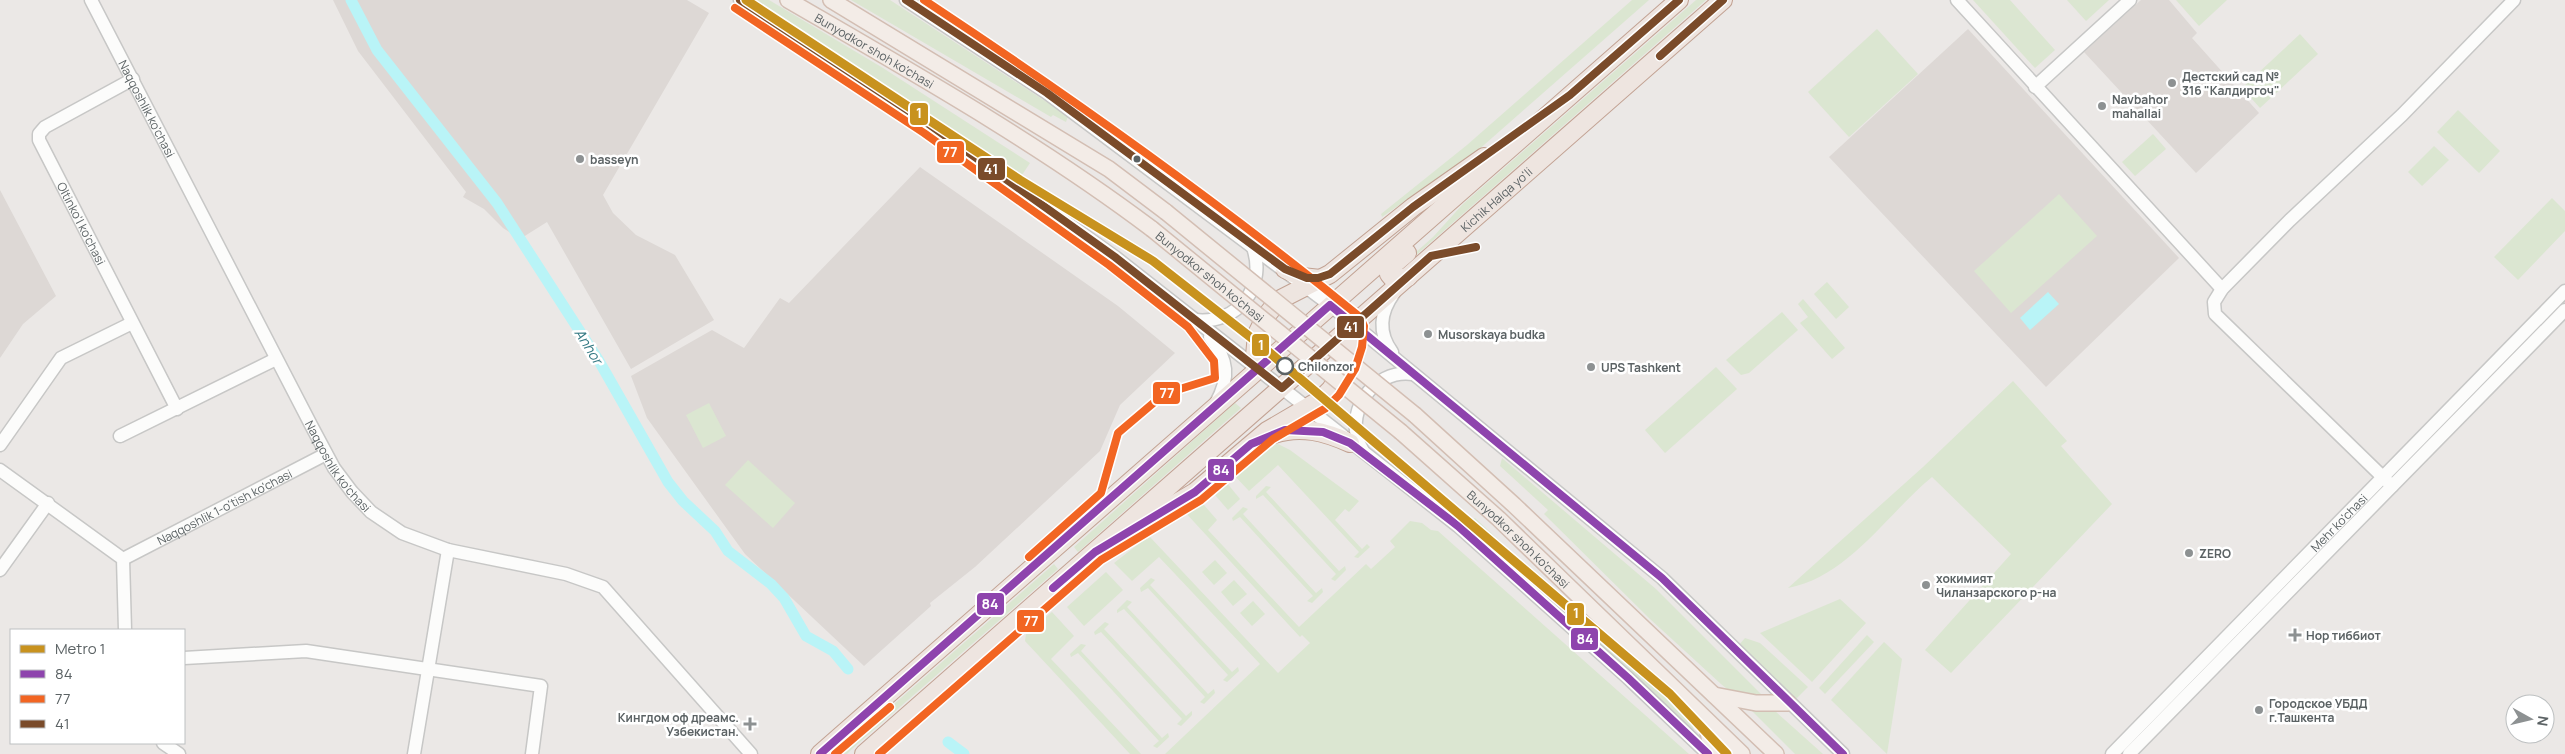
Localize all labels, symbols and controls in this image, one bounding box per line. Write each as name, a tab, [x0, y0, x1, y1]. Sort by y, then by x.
street label: Bunyodkor shoh ko'chasi	[812, 9, 937, 92]
street label: Naqqoshlik ko'chasi	[115, 57, 179, 160]
place label: Дестский сад № 316 "Калдиргоч"	[2182, 68, 2280, 99]
marker: Дестский сад № 316 "Калдиргоч"	[2166, 77, 2178, 89]
place label: Navbahor mahallai	[2112, 91, 2168, 122]
marker: Navbahor mahallai	[2096, 100, 2108, 112]
line badge: 1	[909, 102, 929, 126]
text: 1	[916, 103, 922, 122]
line badge: 77	[936, 140, 965, 164]
text: 77	[942, 142, 958, 161]
place label: basseyn	[590, 151, 639, 168]
marker: basseyn	[574, 153, 586, 165]
unlabelled marker	[1132, 154, 1142, 164]
line badge: 41	[977, 157, 1006, 181]
text: 41	[984, 159, 998, 178]
street label: Kichik Halqa yo'li	[1457, 163, 1536, 235]
street label: Oltinko'l ko'chasi	[53, 179, 110, 268]
street label: Bunyodkor shoh ko'chasi	[1152, 227, 1268, 326]
line badge: 41	[1336, 315, 1365, 339]
text: 41	[1344, 317, 1358, 336]
water label: Anhor	[571, 324, 608, 369]
place label: Musorskaya budka	[1438, 326, 1545, 343]
marker: Musorskaya budka	[1422, 328, 1434, 340]
line badge: 1	[1251, 333, 1270, 357]
text: 1	[1258, 335, 1264, 354]
marker: Chilonzor	[1276, 357, 1294, 375]
place label: Chilonzor	[1298, 358, 1354, 375]
place label: UPS Tashkent	[1601, 359, 1681, 376]
marker: UPS Tashkent	[1585, 361, 1597, 373]
line badge: 77	[1152, 381, 1181, 405]
text: 77	[1159, 383, 1175, 402]
street label: Naqqoshlik ko'chasi	[301, 417, 375, 516]
line badge: 84	[1207, 458, 1235, 482]
text: 84	[1212, 460, 1230, 479]
street label: Naqqoshlik 1-o'tish ko'chasi	[154, 465, 295, 549]
street label: Bunyodkor shoh ko'chasi	[1464, 486, 1574, 592]
street label: Mehr ko'chasi	[2306, 490, 2371, 555]
place label: ZERO	[2199, 545, 2231, 562]
marker: ZERO	[2183, 547, 2195, 559]
place label: хокимият Чиланзарского р-на	[1936, 570, 2057, 601]
marker: хокимият Чиланзарского р-на	[1920, 579, 1932, 591]
line badge: 84	[976, 592, 1005, 616]
text: 84	[981, 594, 999, 613]
line badge: 1	[1566, 602, 1585, 626]
text: 1	[1573, 603, 1579, 622]
line badge: 77	[1016, 609, 1045, 633]
text: 77	[1023, 611, 1039, 630]
line badge: 84	[1570, 627, 1599, 651]
place label: Нор тиббиот	[2306, 627, 2381, 644]
marker: Нор тиббиот	[2288, 628, 2302, 642]
legend	[10, 629, 185, 744]
text: 84	[1576, 629, 1594, 648]
text: Metro 1	[55, 638, 105, 659]
text: 84	[55, 663, 73, 684]
text: 77	[55, 688, 70, 709]
north arrow	[2505, 694, 2555, 744]
place label: Городское УБДД г.Ташкента	[2269, 695, 2367, 726]
marker: Городское УБДД г.Ташкента	[2253, 704, 2265, 716]
place label: Кингдом оф дреамс. Узбекистан.	[618, 709, 739, 740]
text: 41	[55, 713, 70, 734]
text: N	[2533, 715, 2553, 727]
marker: Кингдом оф дреамс. Узбекистан.	[743, 717, 757, 731]

